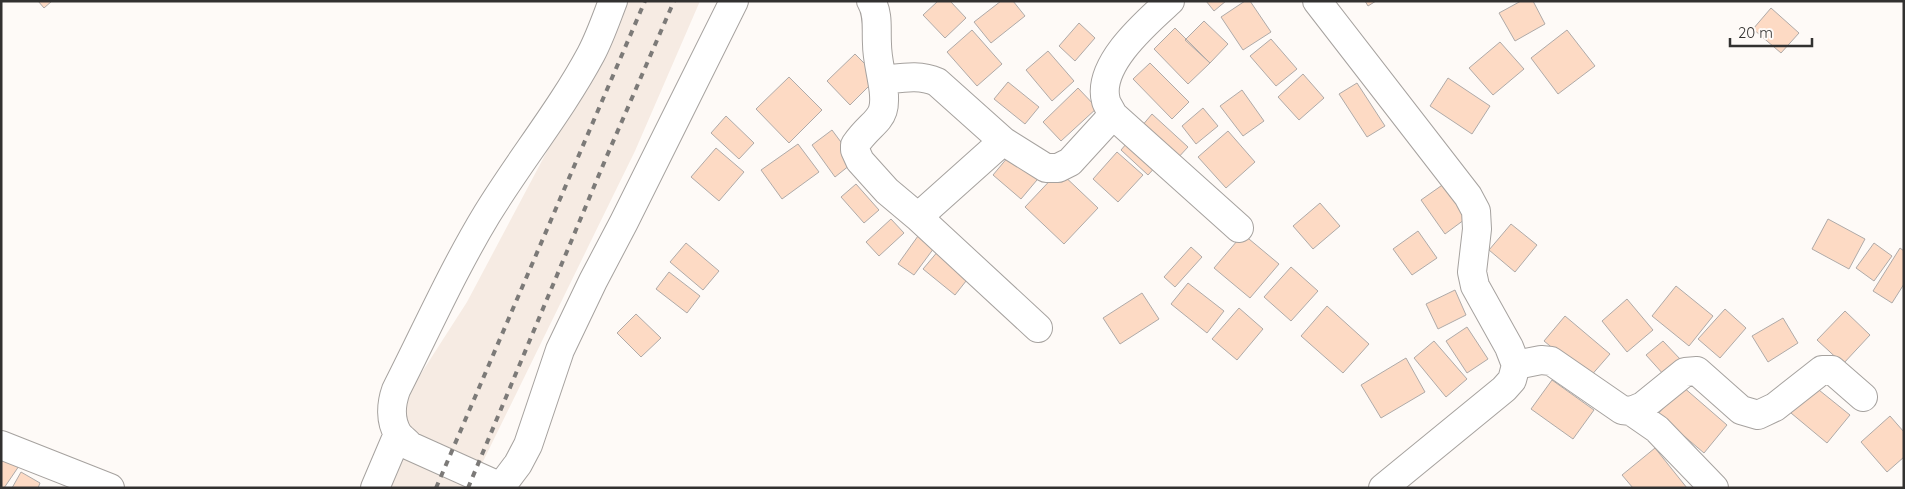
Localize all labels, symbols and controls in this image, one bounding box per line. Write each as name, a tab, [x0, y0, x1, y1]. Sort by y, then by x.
scale bar	[1730, 15, 1812, 47]
text: 20 m	[1738, 23, 1773, 42]

